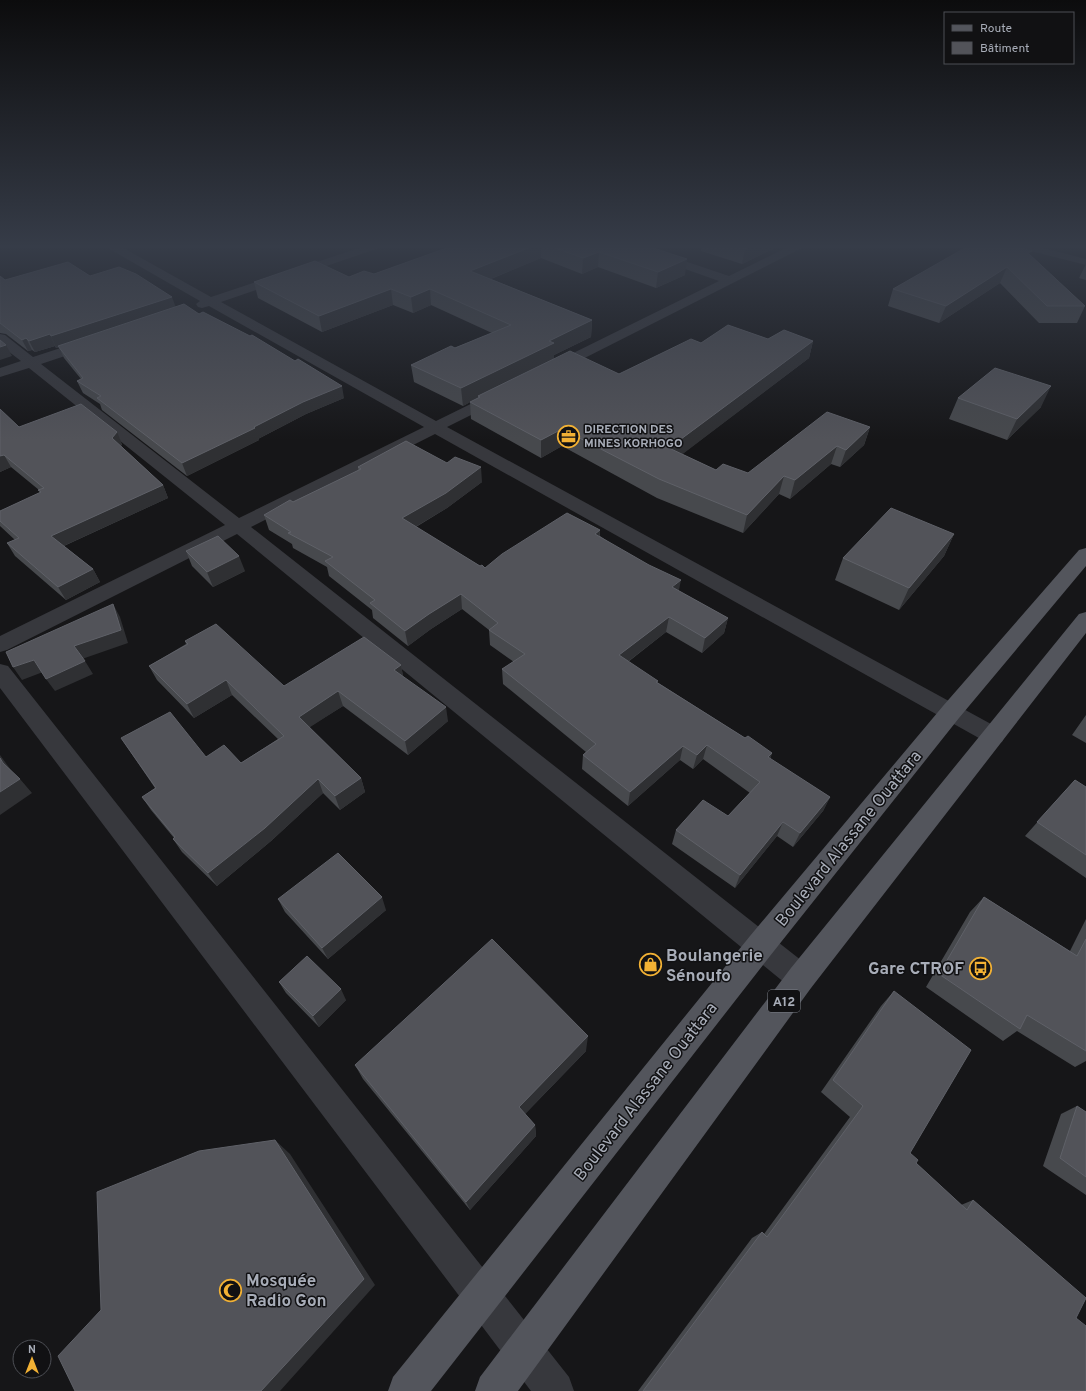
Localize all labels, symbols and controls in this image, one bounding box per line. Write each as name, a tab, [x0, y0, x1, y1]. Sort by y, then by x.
legend	[944, 12, 1074, 64]
text: Route	[980, 21, 1012, 37]
text: Bâtiment	[980, 41, 1030, 57]
place label: DIRECTION DES MINES KORHOGO	[584, 422, 683, 452]
office icon: DIRECTION DES MINES KORHOGO	[555, 423, 581, 449]
street label: Boulevard Alassane Ouattara	[772, 747, 928, 932]
place label: Boulangerie Sénoufo	[666, 946, 763, 988]
shop icon: Boulangerie Sénoufo	[638, 952, 664, 978]
bus stop icon: Gare CTROF	[967, 955, 993, 981]
place label: Gare CTROF	[868, 959, 964, 981]
road number: A12	[768, 990, 800, 1012]
street label: Boulevard Alassane Ouattara	[570, 999, 723, 1186]
place label: Mosquée Radio Gon	[246, 1271, 326, 1313]
mosque icon: Mosquée Radio Gon	[218, 1277, 244, 1303]
north arrow	[12, 1339, 52, 1379]
text: N	[28, 1343, 36, 1357]

